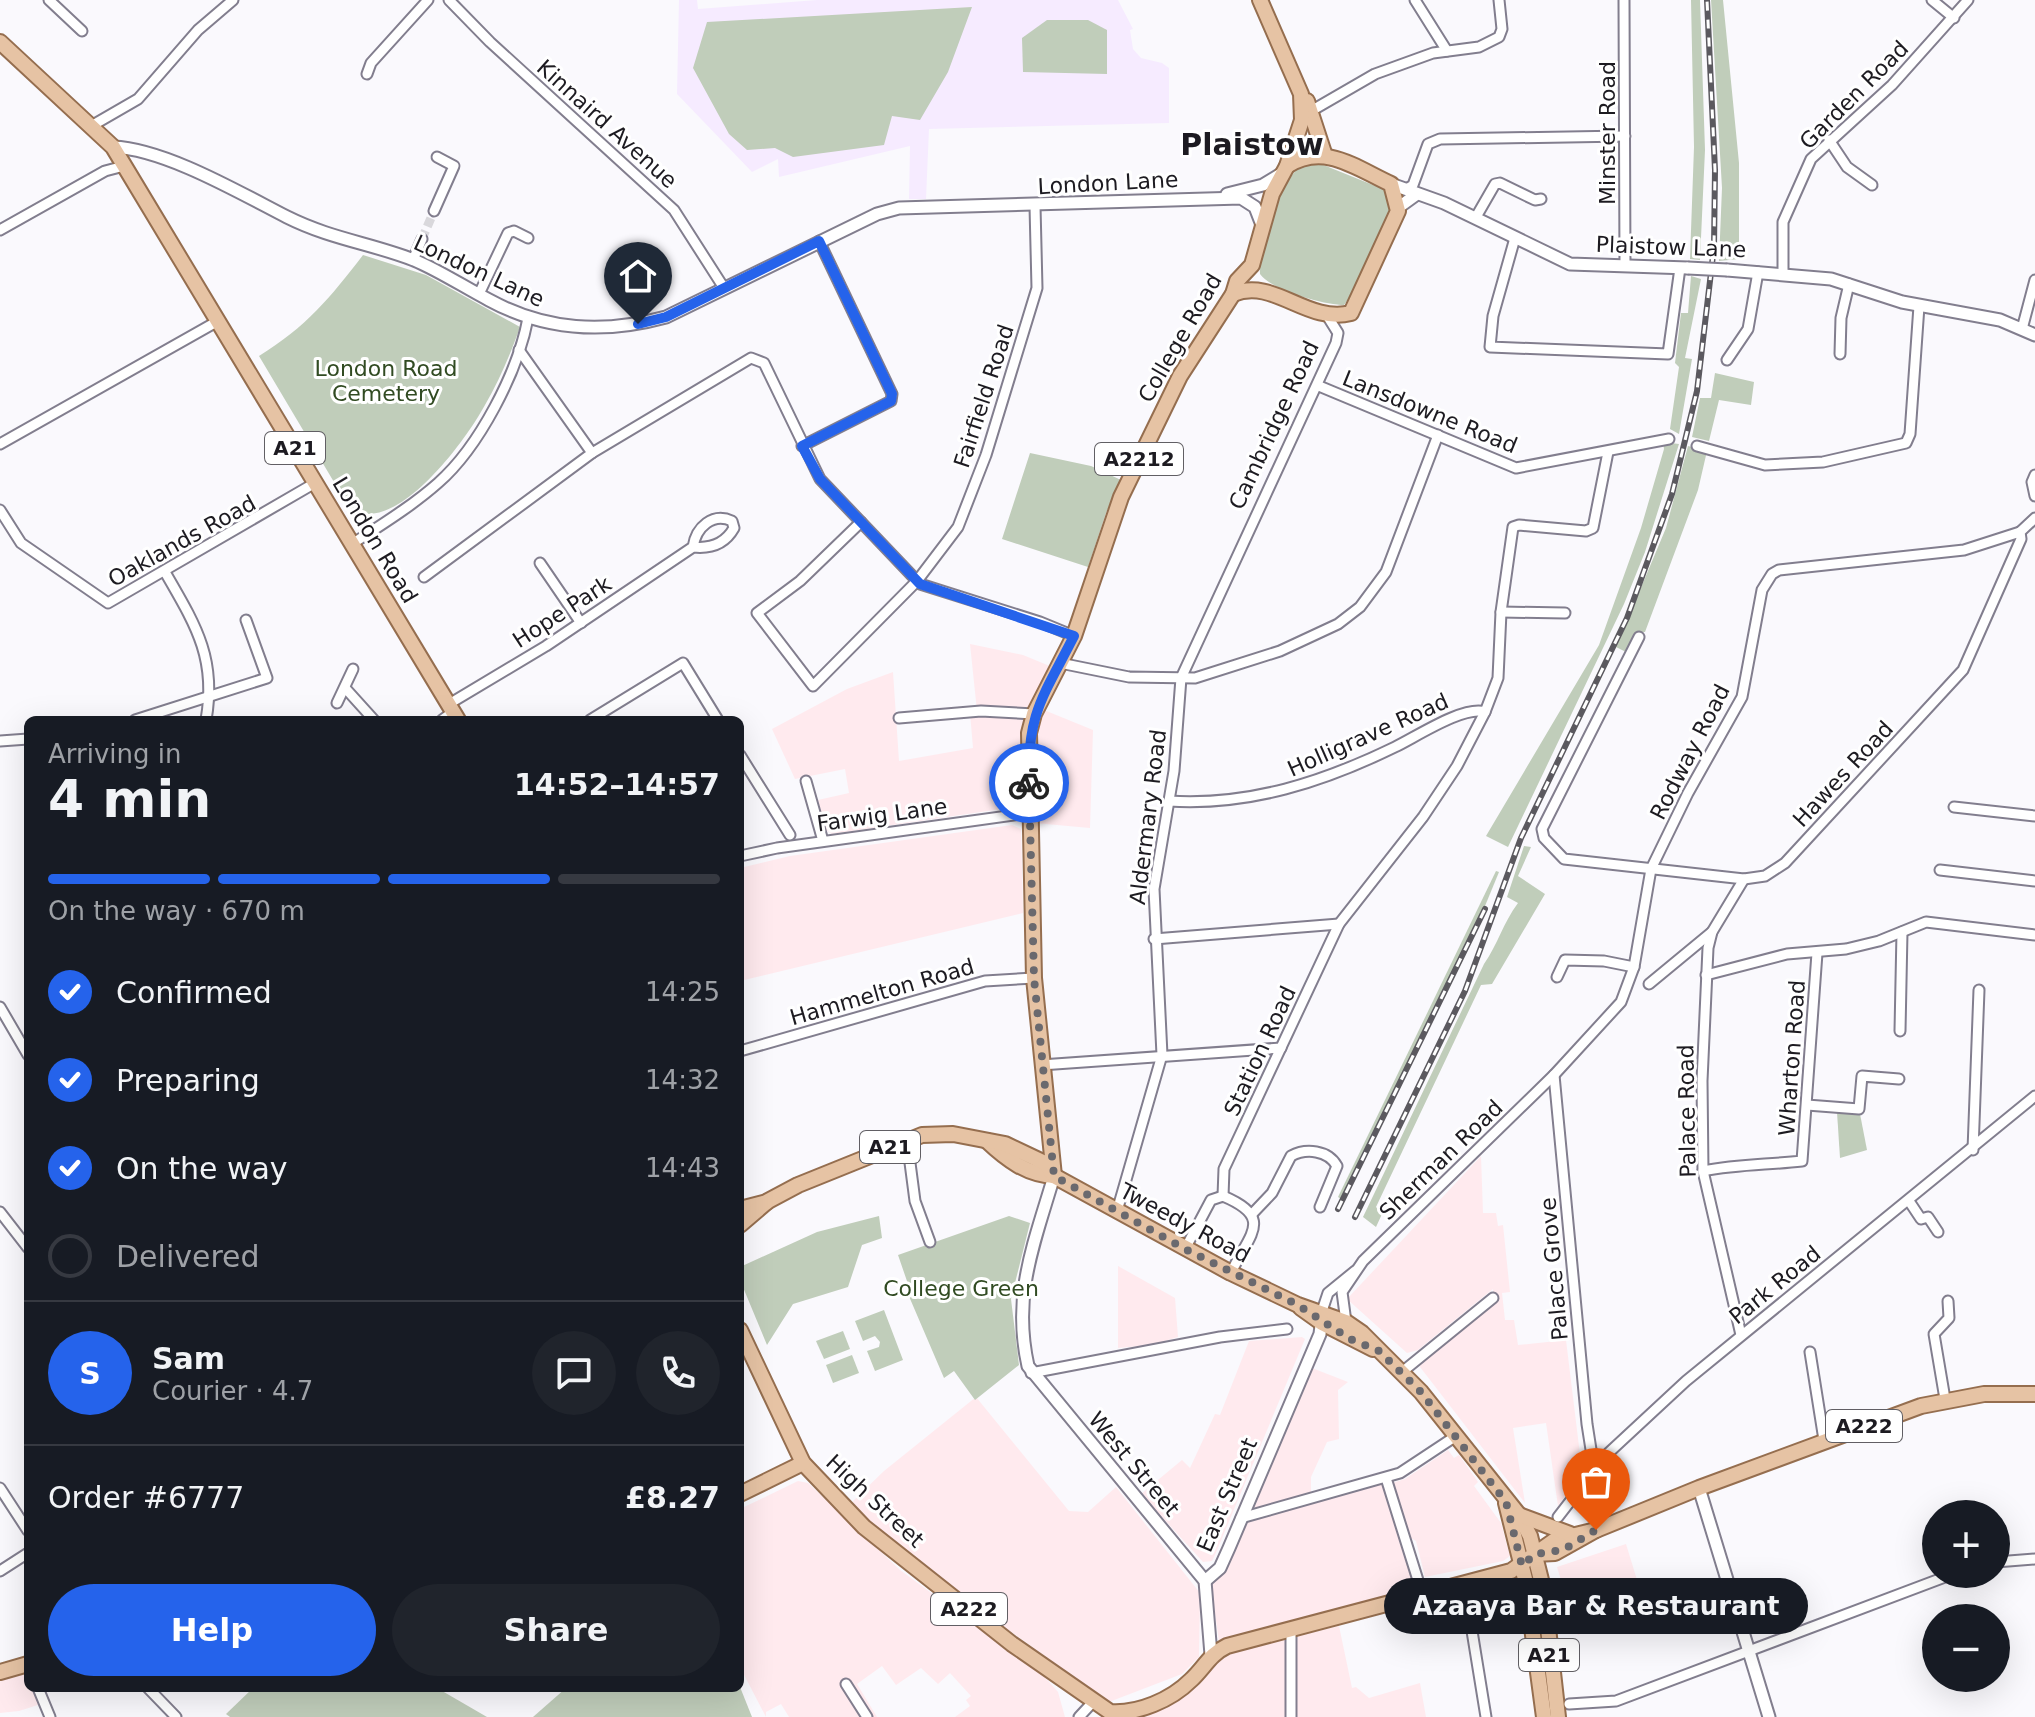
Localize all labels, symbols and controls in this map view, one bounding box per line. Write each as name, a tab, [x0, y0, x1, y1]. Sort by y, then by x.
street label: Garden Road	[1795, 36, 1913, 154]
street label: Kinnaird Avenue	[532, 55, 682, 193]
street label: Minster Road	[1595, 61, 1620, 205]
district label: Plaistow	[1180, 127, 1324, 162]
street label: London Lane	[1037, 167, 1179, 199]
street label: London Lane	[410, 230, 548, 312]
street label: Plaistow Lane	[1595, 232, 1747, 262]
pin	[604, 242, 672, 324]
icon: home	[616, 254, 660, 298]
street label: College Road	[1133, 269, 1227, 407]
street label: Fairfield Road	[949, 321, 1019, 471]
street label: Cambridge Road	[1224, 337, 1324, 513]
park label: London Road Cemetery	[315, 356, 457, 406]
street label: Lansdowne Road	[1339, 366, 1521, 458]
road number: A21	[265, 432, 325, 464]
road number: A2212	[1095, 443, 1183, 475]
street label: London Road	[328, 472, 422, 608]
street label: Oaklands Road	[104, 490, 260, 592]
street label: Hope Park	[508, 571, 616, 653]
street label: Rodway Road	[1645, 680, 1735, 824]
street label: Holligrave Road	[1284, 688, 1452, 782]
street label: Hawes Road	[1788, 716, 1898, 832]
street label: Aldermary Road	[1125, 728, 1171, 906]
text: Arriving in	[48, 739, 182, 769]
courier	[989, 743, 1069, 823]
icon: bike	[1007, 761, 1051, 805]
text: 14:52–14:57	[514, 767, 720, 802]
text: 4 min	[48, 769, 211, 829]
street label: Farwig Lane	[815, 793, 949, 837]
text: On the way · 670 m	[48, 896, 305, 926]
street label: Hammelton Road	[787, 954, 977, 1030]
icon: check	[48, 970, 92, 1014]
text: Confirmed	[116, 975, 272, 1010]
text: 14:25	[645, 977, 720, 1007]
street label: Wharton Road	[1774, 979, 1810, 1137]
street label: Station Road	[1219, 982, 1301, 1120]
street label: Palace Road	[1673, 1044, 1701, 1178]
icon: check	[48, 1058, 92, 1102]
text: Preparing	[116, 1063, 260, 1098]
text: 14:32	[645, 1065, 720, 1095]
street label: Sherman Road	[1374, 1095, 1508, 1225]
road number: A21	[860, 1131, 920, 1163]
icon: check	[48, 1146, 92, 1190]
text: On the way	[116, 1151, 288, 1186]
text: 14:43	[645, 1153, 720, 1183]
street label: Tweedy Road	[1115, 1178, 1254, 1268]
street label: Palace Grove	[1535, 1196, 1573, 1342]
text: Delivered	[116, 1239, 260, 1274]
street label: Park Road	[1724, 1241, 1826, 1329]
park label: College Green	[883, 1276, 1039, 1301]
button: chat	[532, 1331, 616, 1415]
button: phone	[636, 1331, 720, 1415]
text: Sam	[152, 1341, 225, 1376]
text: S	[79, 1356, 101, 1391]
text: Courier · 4.7	[152, 1376, 313, 1406]
street label: West Street	[1083, 1407, 1185, 1521]
road number: A222	[1826, 1410, 1902, 1442]
street label: East Street	[1192, 1434, 1262, 1556]
pin	[1562, 1448, 1630, 1530]
street label: High Street	[821, 1449, 929, 1553]
icon: bag	[1574, 1460, 1618, 1504]
text: Order #6777	[48, 1480, 244, 1515]
text: £8.27	[625, 1480, 720, 1515]
map controls	[1922, 1500, 2010, 1692]
button: +	[1922, 1500, 2010, 1588]
callout: Azaaya Bar & Restaurant	[1384, 1578, 1808, 1634]
button: Help	[48, 1584, 376, 1676]
button: Share	[392, 1584, 720, 1676]
text: Azaaya Bar & Restaurant	[1413, 1591, 1779, 1621]
road number: A222	[931, 1593, 1007, 1625]
button: −	[1922, 1604, 2010, 1692]
road number: A21	[1519, 1639, 1579, 1671]

